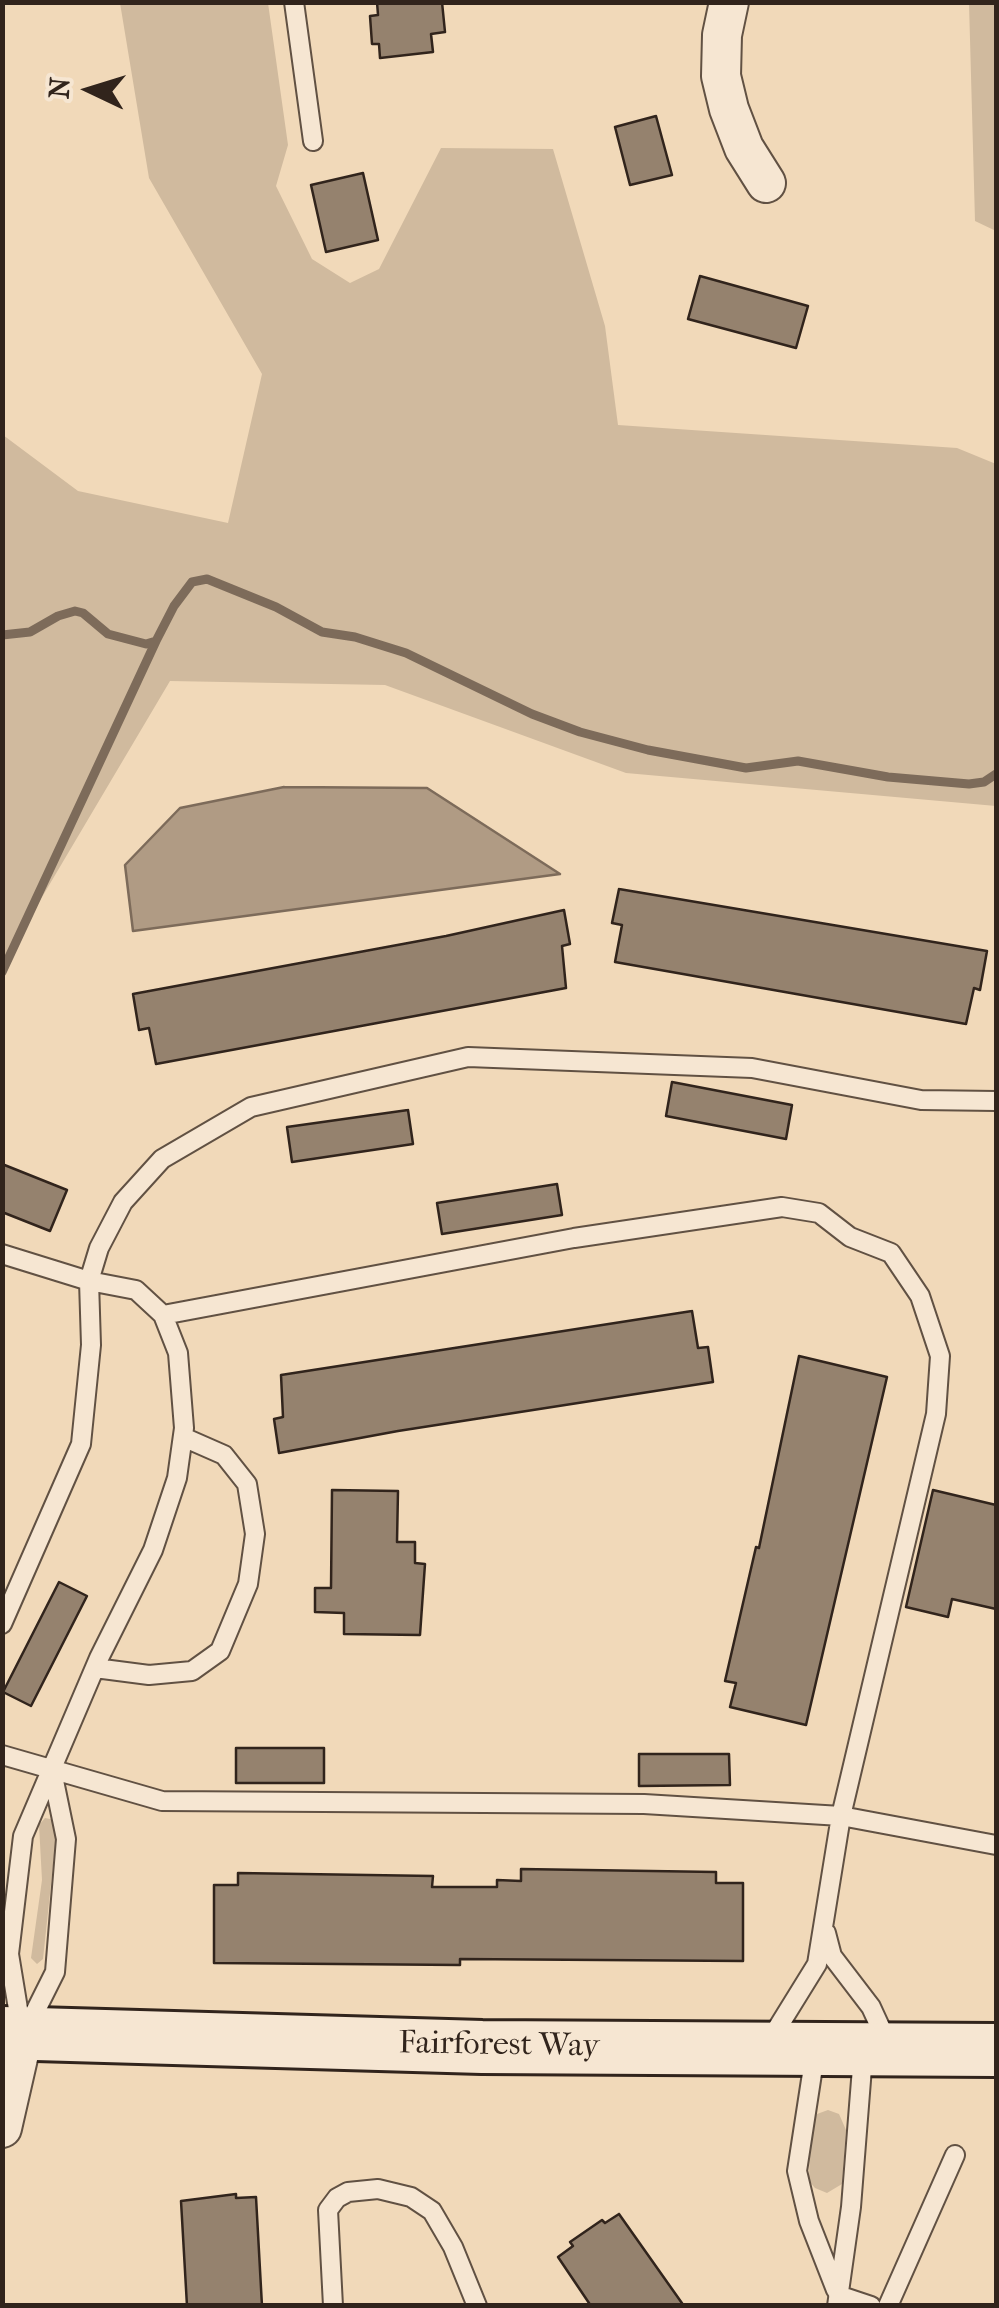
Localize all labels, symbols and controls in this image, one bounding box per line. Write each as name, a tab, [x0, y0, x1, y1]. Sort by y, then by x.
north arrow	[40, 40, 140, 140]
text: N	[42, 76, 77, 100]
street label: Fairforest Way	[398, 2025, 600, 2067]

